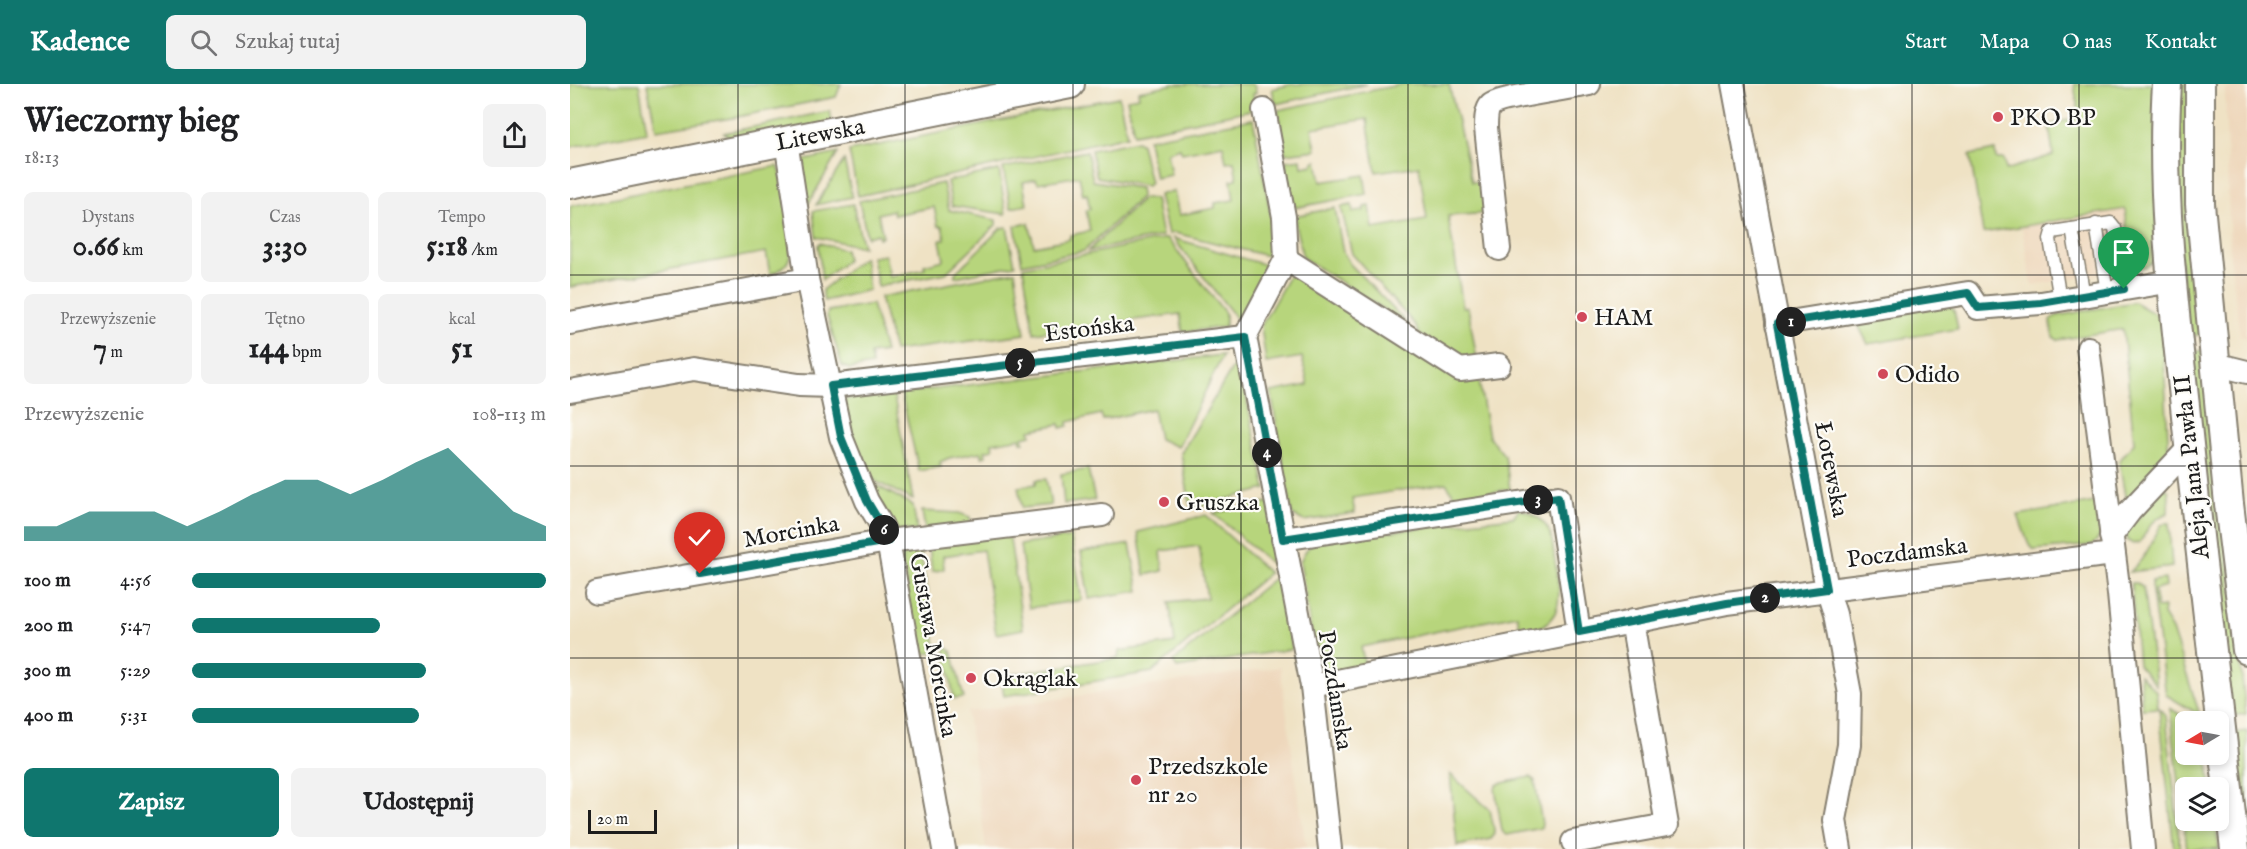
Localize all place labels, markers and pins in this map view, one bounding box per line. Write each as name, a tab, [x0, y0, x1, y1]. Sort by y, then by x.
place label: PKO BP	[2010, 103, 2096, 134]
marker: PKO BP	[1991, 110, 2005, 124]
pin	[2098, 227, 2149, 289]
place label: HAM	[1594, 303, 1653, 334]
pin: 1	[1776, 307, 1806, 337]
marker: HAM	[1575, 310, 1589, 324]
pin: 5	[1005, 348, 1035, 378]
place label: Odido	[1895, 360, 1960, 391]
marker: Odido	[1876, 367, 1890, 381]
pin: 4	[1252, 438, 1282, 468]
pin: 3	[1523, 485, 1553, 515]
place label: Gruszka	[1176, 488, 1260, 519]
marker: Gruszka	[1157, 495, 1171, 509]
pin	[674, 512, 725, 574]
pin: 6	[869, 515, 899, 545]
pin: 2	[1750, 583, 1780, 613]
place label: Okrąglak	[983, 664, 1078, 695]
marker: Okrąglak	[964, 671, 978, 685]
place label: Przedszkole nr 20	[1148, 752, 1268, 811]
marker: Przedszkole nr 20	[1129, 773, 1143, 787]

